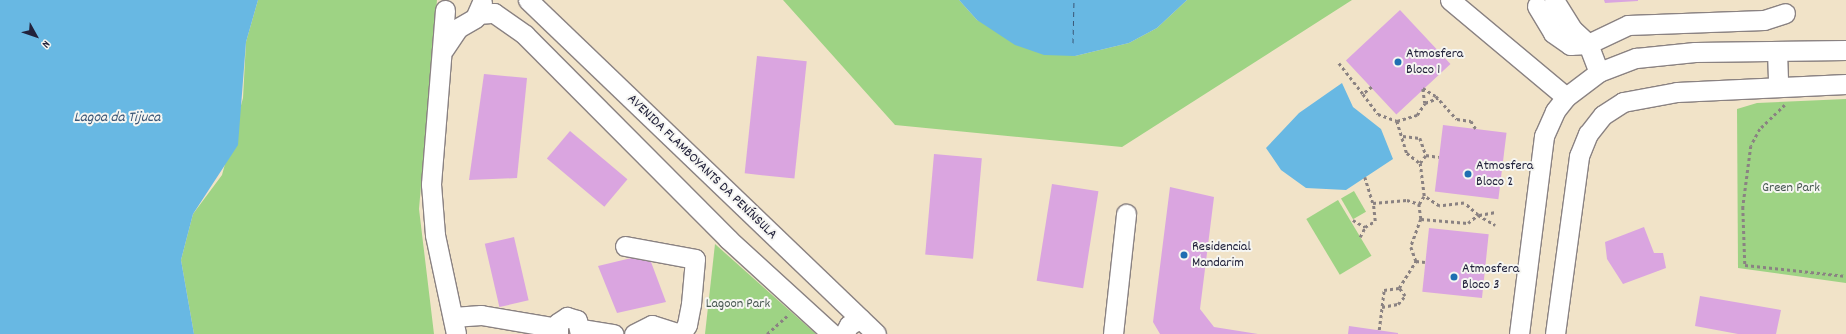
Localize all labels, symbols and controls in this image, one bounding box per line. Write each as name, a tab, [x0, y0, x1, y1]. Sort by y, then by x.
north arrow	[16, 16, 56, 56]
text: N	[37, 36, 53, 51]
place label: Atmosfera Bloco 1	[1406, 46, 1463, 78]
marker: Atmosfera Bloco 1	[1393, 57, 1403, 67]
street label: AVENIDA FLAMBOYANTS DA PENÍNSULA	[623, 91, 781, 243]
water label: Lagoa da Tijuca	[74, 110, 160, 128]
place label: Atmosfera Bloco 2	[1476, 158, 1533, 190]
marker: Atmosfera Bloco 2	[1463, 169, 1473, 179]
park label: Green Park	[1762, 180, 1820, 196]
place label: Residencial Mandarim	[1192, 239, 1251, 272]
marker: Residencial Mandarim	[1179, 250, 1189, 260]
place label: Atmosfera Bloco 3	[1462, 261, 1519, 294]
marker: Atmosfera Bloco 3	[1449, 272, 1459, 282]
park label: Lagoon Park	[706, 296, 770, 312]

